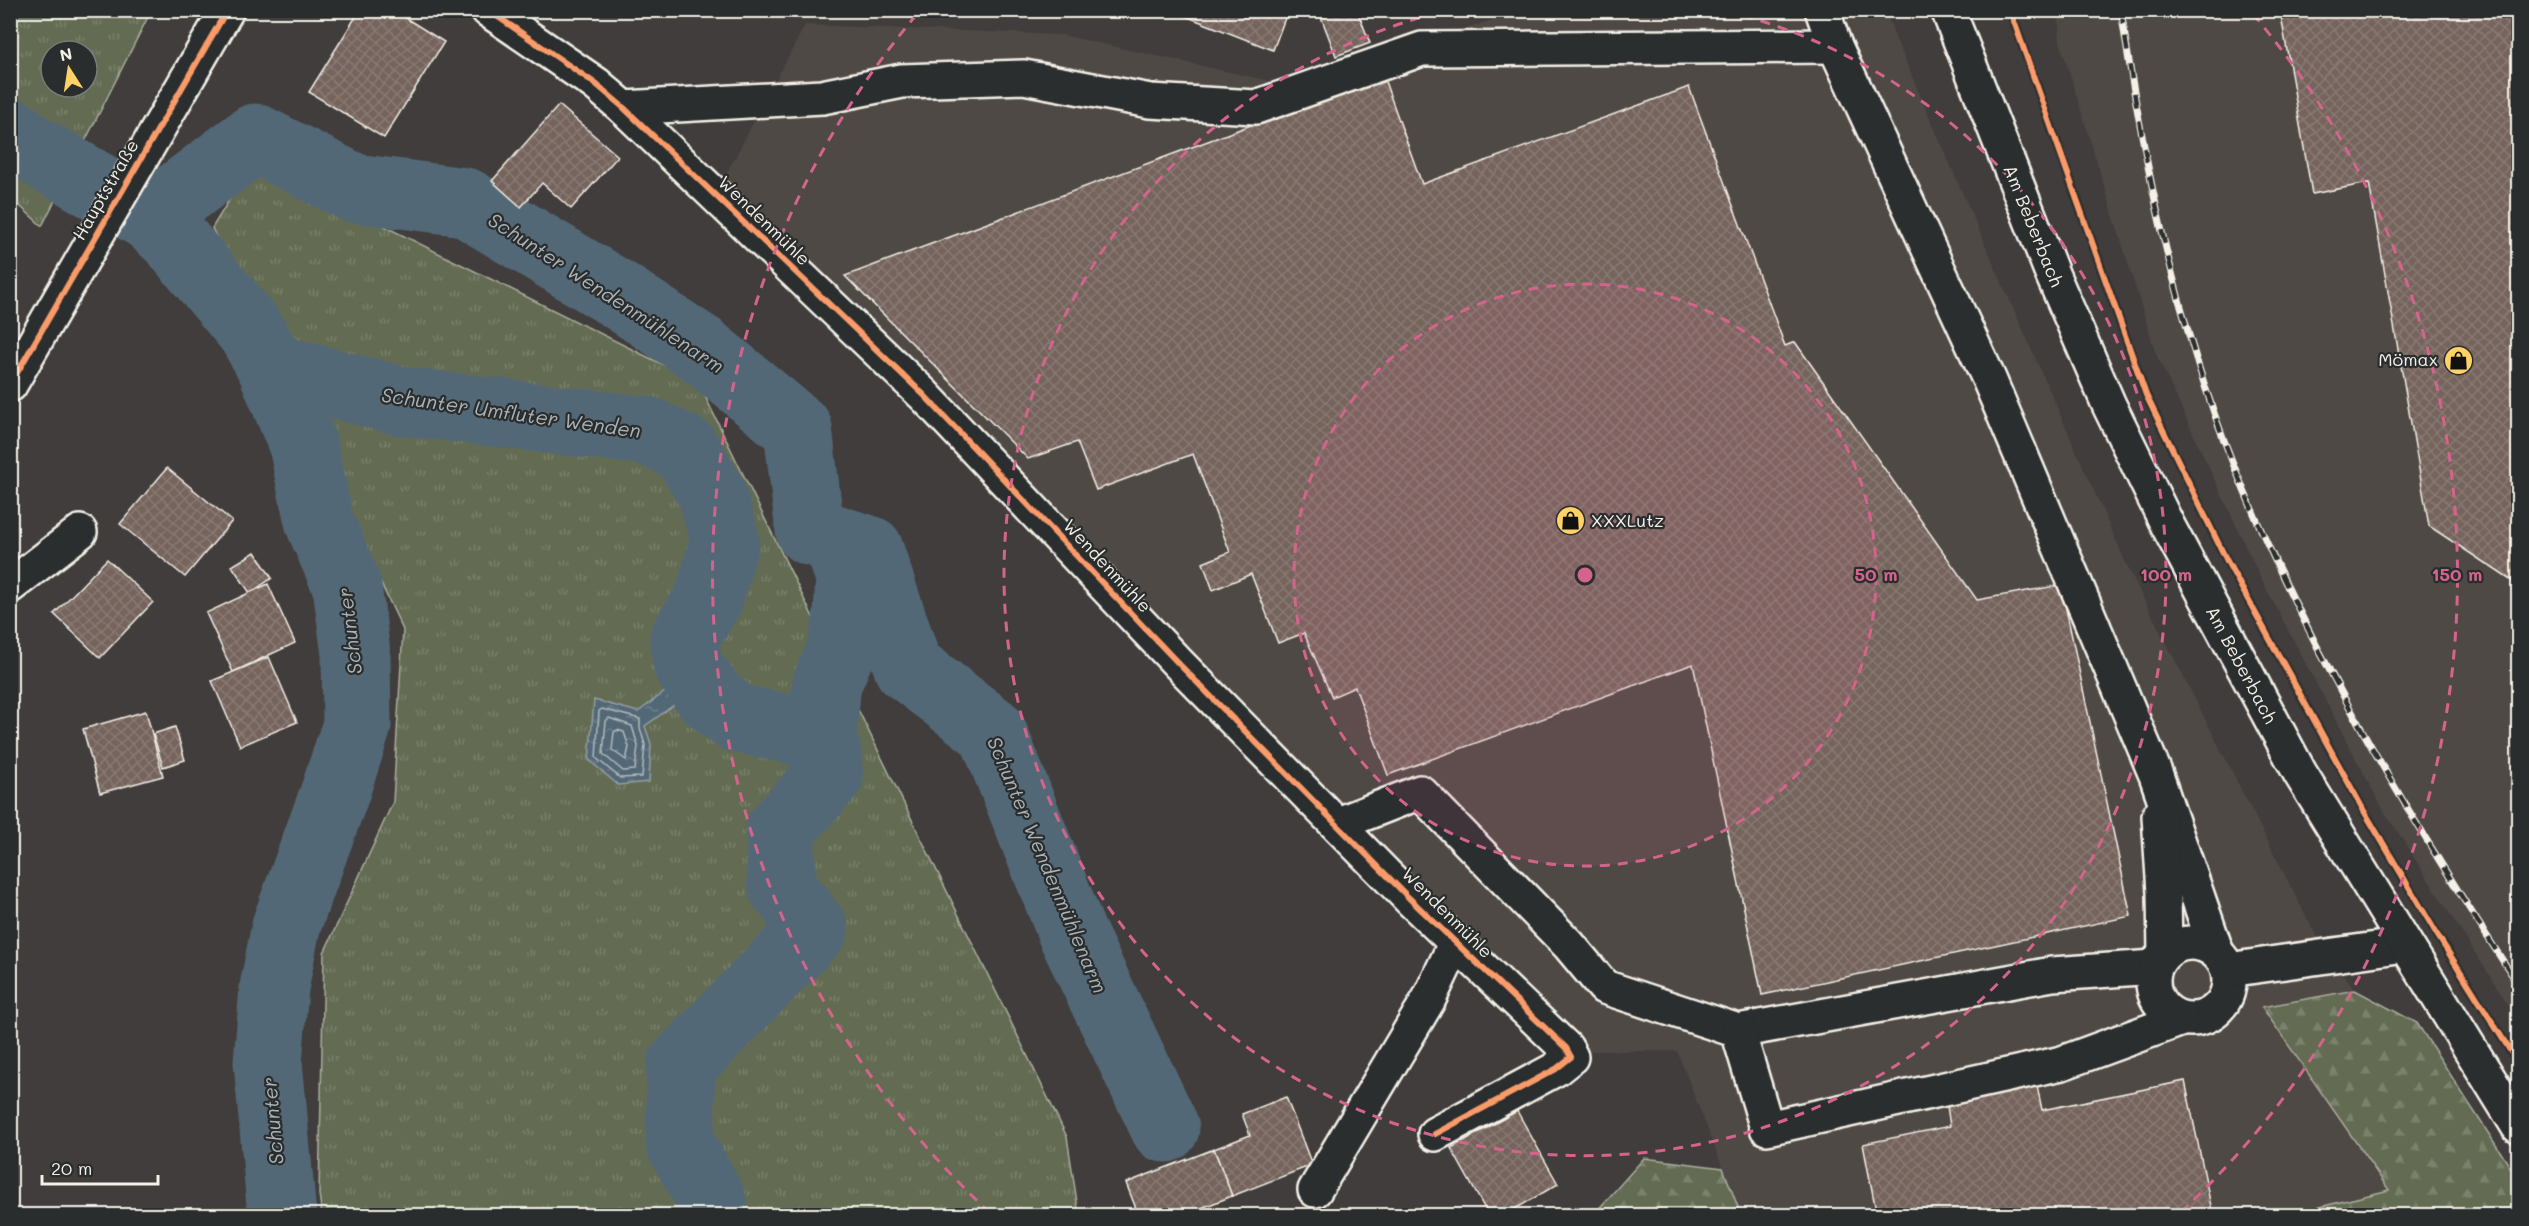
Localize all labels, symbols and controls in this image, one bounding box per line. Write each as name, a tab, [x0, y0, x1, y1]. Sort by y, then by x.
north arrow	[39, 39, 99, 99]
text: N	[58, 42, 74, 65]
street label: Hauptstraße	[67, 135, 144, 244]
street label: Am Beberbach	[1998, 161, 2069, 290]
street label: Wendenmühle	[713, 170, 816, 270]
water label: Schunter Wendenmühlenarm	[484, 206, 729, 378]
shop icon: Mömax	[2443, 344, 2475, 376]
place label: Mömax	[2378, 347, 2438, 371]
water label: Schunter Umfluter Wenden	[380, 381, 643, 443]
shop icon: XXXLutz	[1554, 505, 1586, 537]
place label: XXXLutz	[1591, 508, 1664, 532]
street label: Wendenmühle	[1058, 513, 1157, 617]
text: 50 m	[1855, 562, 1897, 586]
text: 100 m	[2140, 562, 2192, 586]
text: 150 m	[2432, 562, 2482, 586]
centre of rings	[1575, 565, 1595, 585]
water label: Schunter	[331, 586, 367, 676]
street label: Am Beberbach	[2201, 602, 2283, 728]
water label: Schunter Wendenmühlenarm	[982, 732, 1114, 997]
street label: Wendenmühle	[1397, 862, 1498, 963]
water label: Schunter	[255, 1076, 289, 1166]
scale bar	[42, 1148, 158, 1186]
text: 20 m	[51, 1156, 92, 1180]

